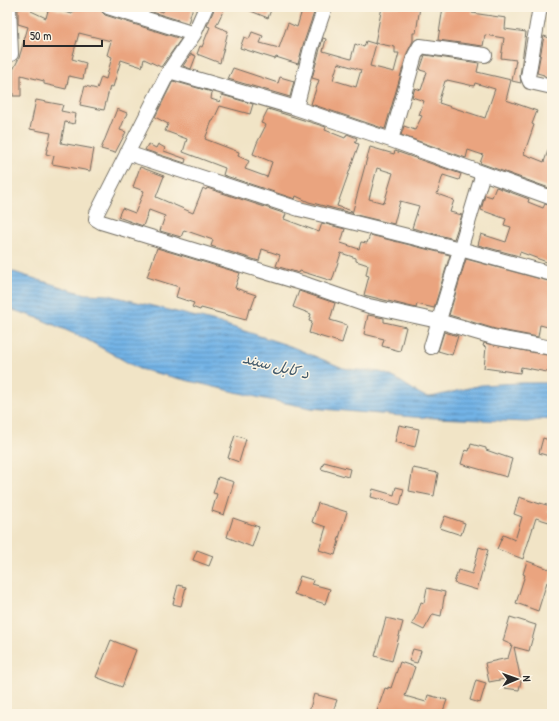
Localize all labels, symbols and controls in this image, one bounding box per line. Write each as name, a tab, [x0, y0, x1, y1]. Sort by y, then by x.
scale bar	[24, 22, 102, 48]
text: 50 m	[30, 27, 51, 44]
water label: د کابل سيند	[241, 347, 312, 384]
north arrow	[497, 659, 537, 699]
text: N	[520, 675, 534, 682]

